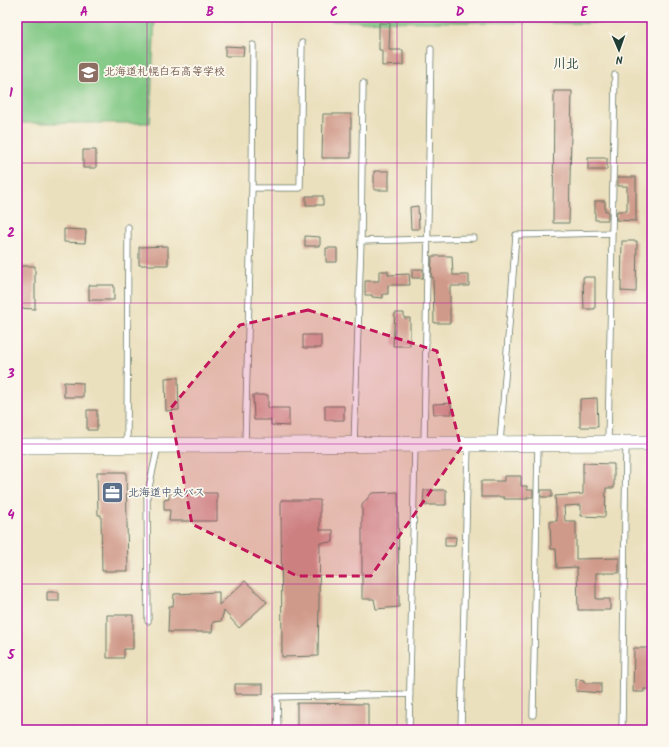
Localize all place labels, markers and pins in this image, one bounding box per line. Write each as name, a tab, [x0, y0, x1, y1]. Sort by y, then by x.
school or university icon: 北海道札幌白石高等学校	[75, 59, 101, 85]
place label: 北海道札幌白石高等学校	[104, 63, 225, 81]
office icon: 北海道中央バス	[99, 480, 125, 506]
place label: 北海道中央バス	[128, 484, 205, 502]

